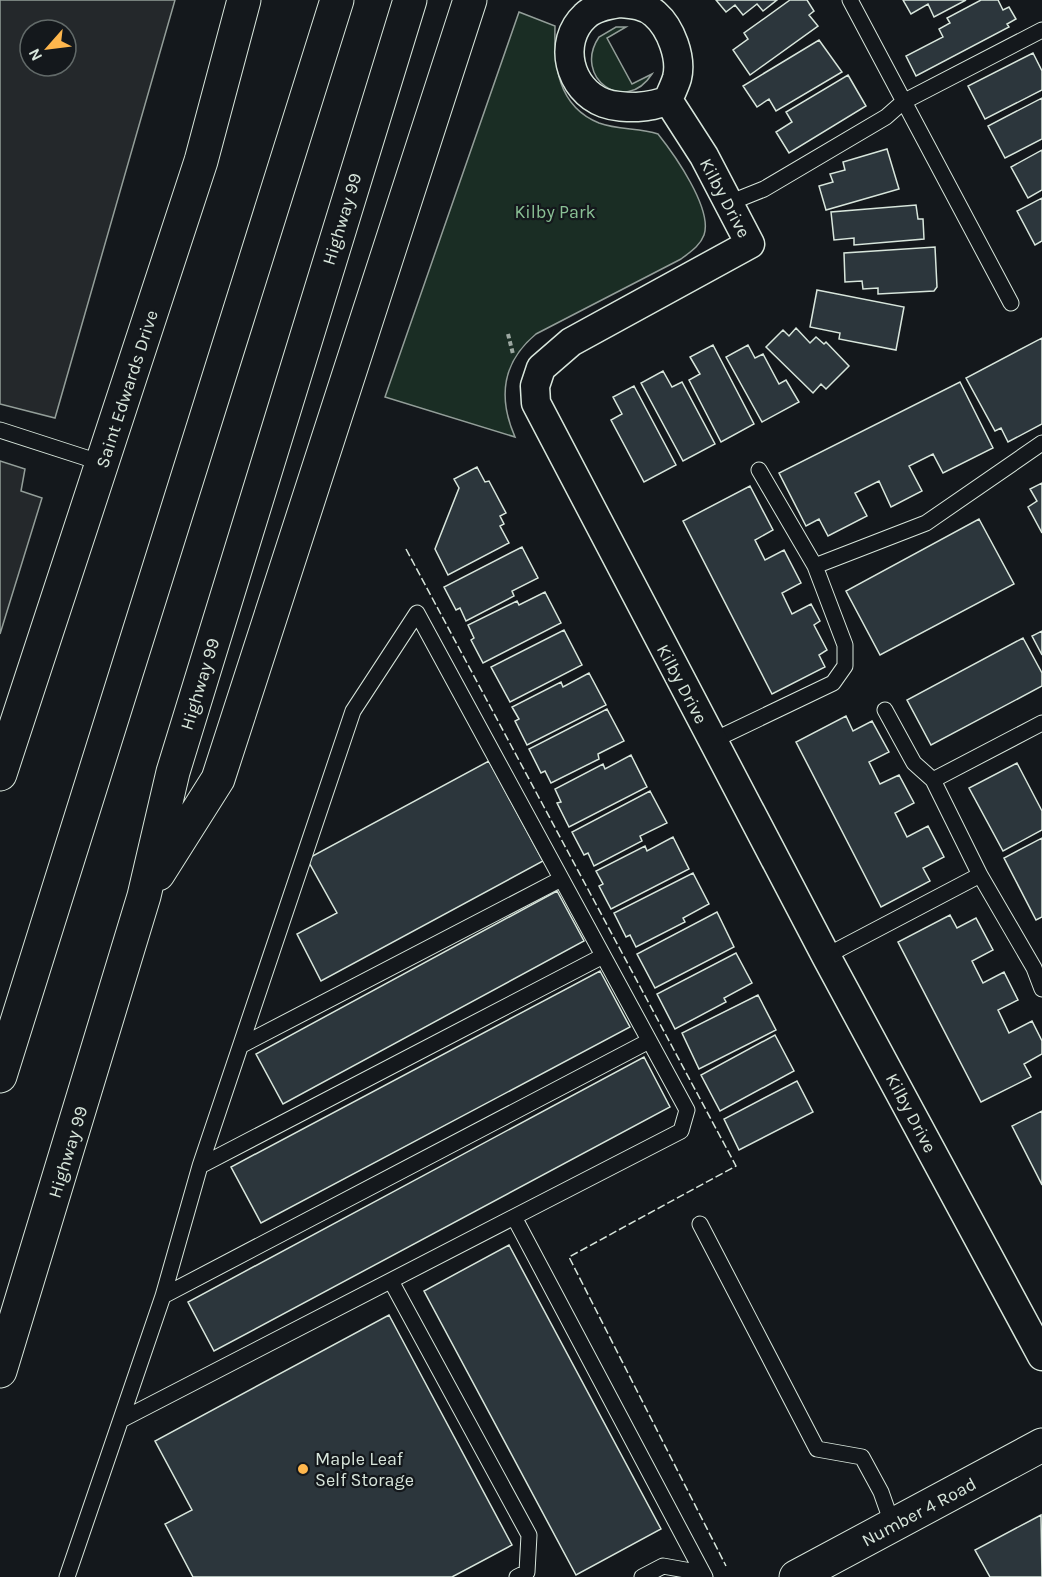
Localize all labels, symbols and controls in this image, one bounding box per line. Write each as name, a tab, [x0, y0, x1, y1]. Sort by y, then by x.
north arrow	[18, 18, 78, 78]
text: N	[24, 45, 46, 64]
street label: Kilby Drive	[695, 155, 755, 241]
street label: Highway 99	[318, 170, 366, 268]
park label: Kilby Park	[514, 201, 596, 223]
street label: Saint Edwards Drive	[91, 307, 163, 471]
street label: Highway 99	[176, 635, 224, 733]
street label: Kilby Drive	[652, 641, 712, 727]
street label: Kilby Drive	[881, 1070, 941, 1156]
street label: Highway 99	[44, 1103, 92, 1201]
place label: Maple Leaf Self Storage	[315, 1448, 414, 1491]
marker: Maple Leaf Self Storage	[296, 1462, 310, 1476]
street label: Number 4 Road	[858, 1473, 980, 1551]

